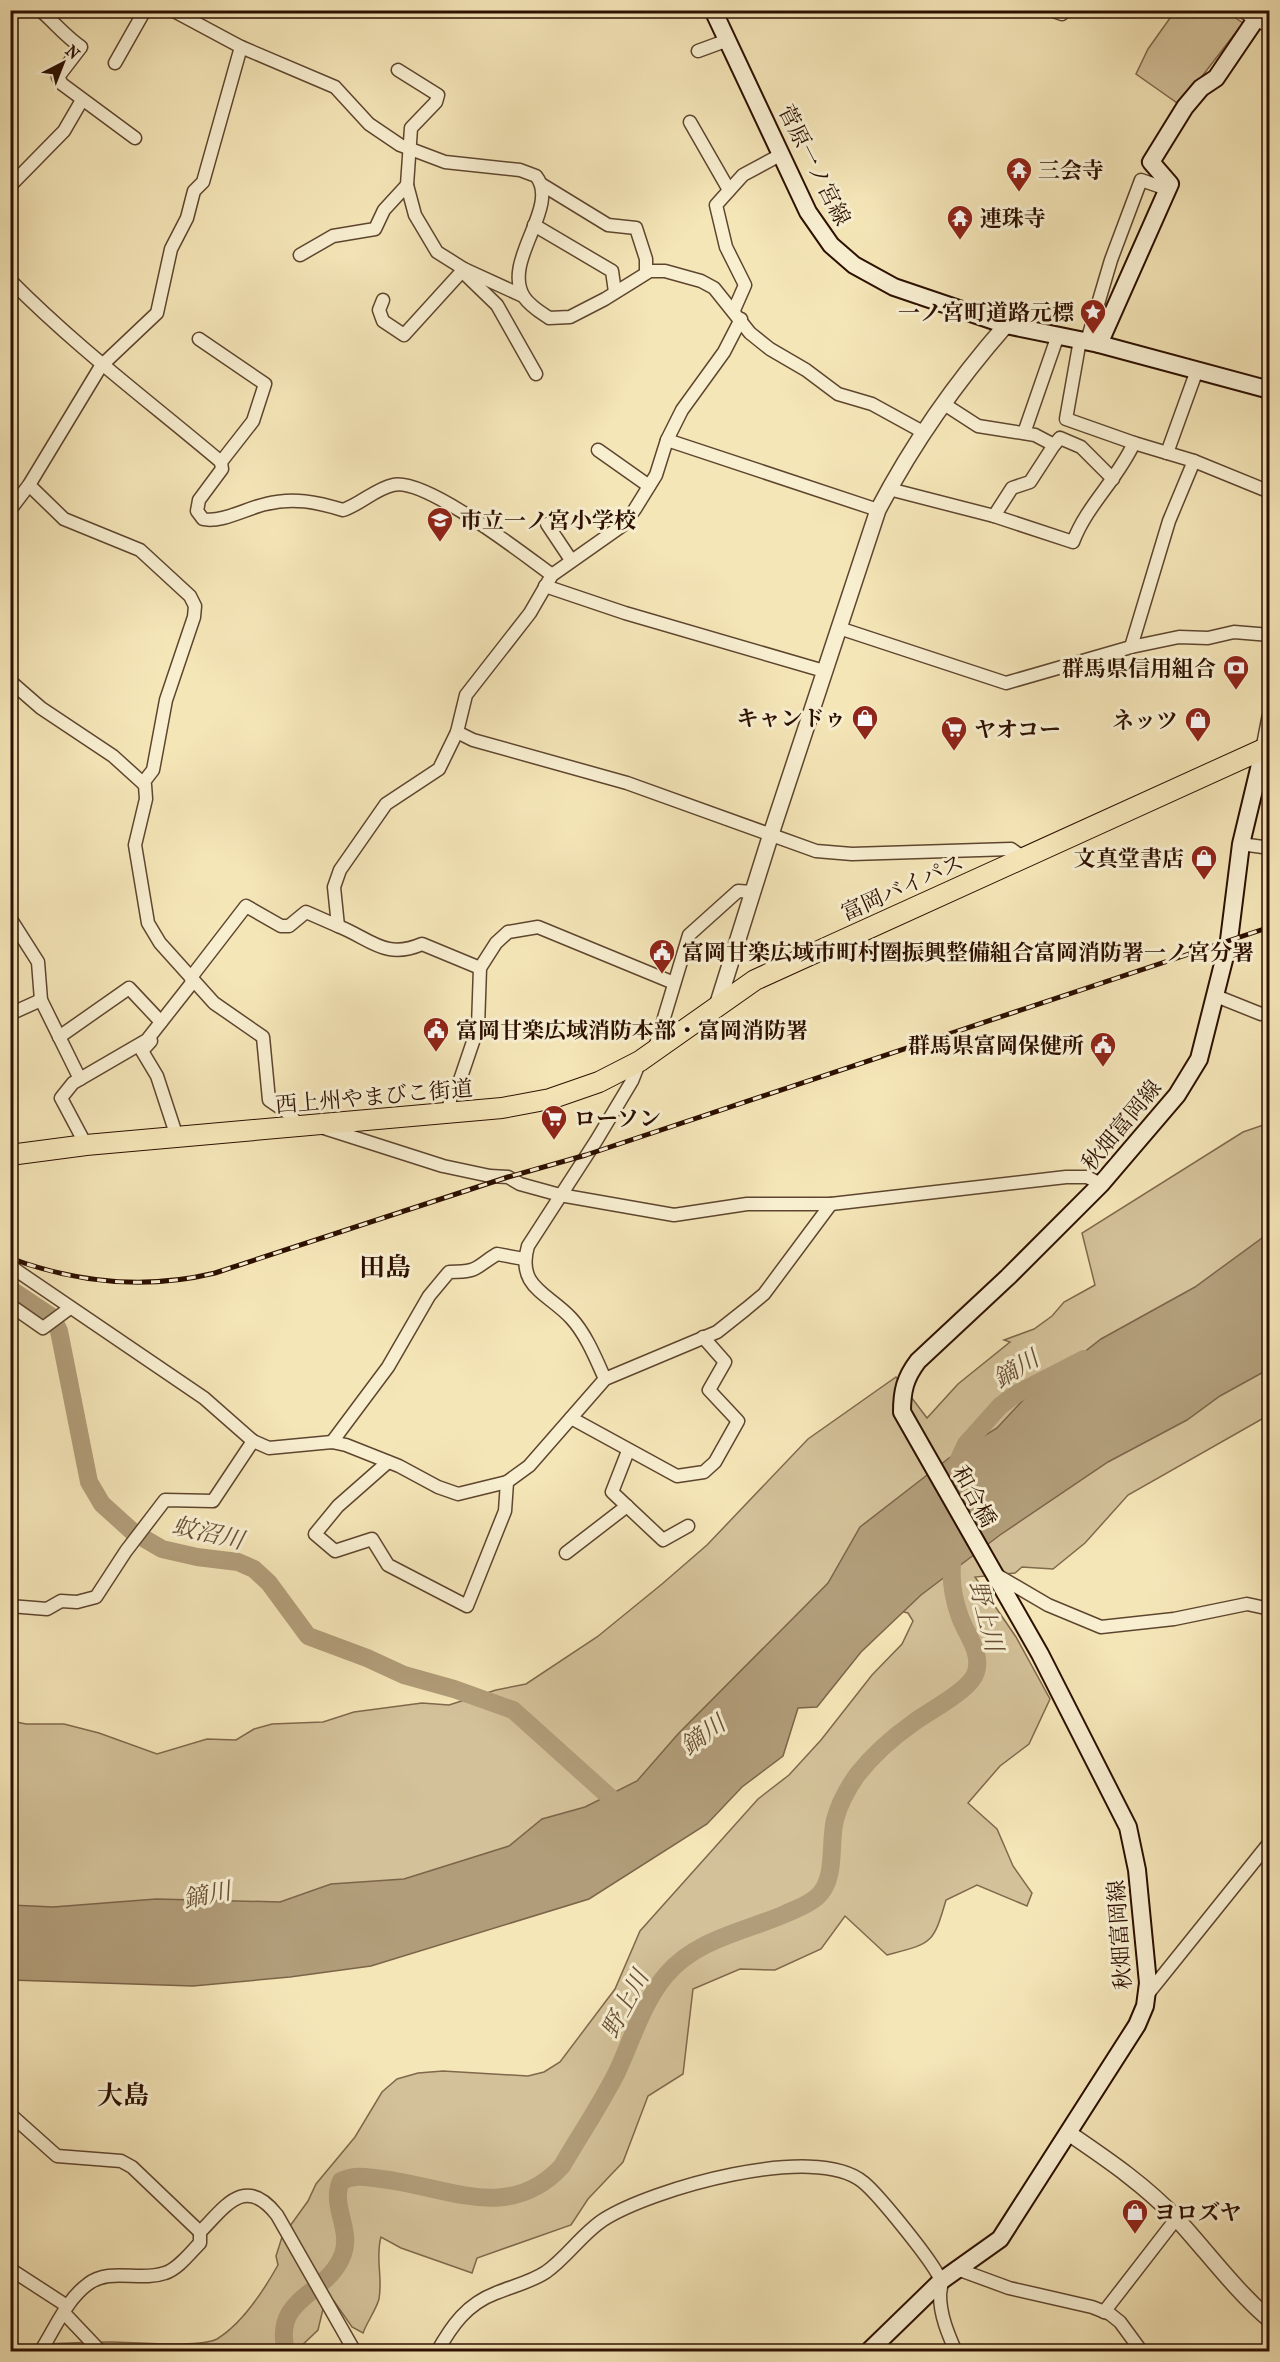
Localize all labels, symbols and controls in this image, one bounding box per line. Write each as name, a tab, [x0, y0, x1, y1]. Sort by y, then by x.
north arrow	[33, 33, 93, 93]
text: N	[62, 41, 84, 64]
street label: 菅原一ノ宮線	[773, 101, 856, 230]
temple icon: 三会寺	[1004, 155, 1034, 193]
place label: 三会寺	[1038, 158, 1104, 184]
temple icon: 連珠寺	[945, 203, 975, 241]
place label: 連珠寺	[980, 206, 1046, 232]
place icon: 一ノ宮町道路元標	[1078, 297, 1108, 335]
place label: 一ノ宮町道路元標	[898, 300, 1074, 326]
school or university icon: 市立一ノ宮小学校	[425, 505, 455, 543]
place label: 市立一ノ宮小学校	[460, 508, 636, 534]
bank icon: 群馬県信用組合	[1221, 653, 1251, 691]
place label: 群馬県信用組合	[1062, 656, 1216, 682]
shop icon: キャンドゥ	[850, 703, 880, 741]
shop icon: ネッツ	[1183, 705, 1213, 743]
place label: キャンドゥ	[737, 706, 846, 732]
place label: ネッツ	[1112, 708, 1178, 734]
supermarket icon: ヤオコー	[939, 714, 969, 752]
place label: ヤオコー	[974, 717, 1061, 743]
shop icon: 文真堂書店	[1189, 843, 1219, 881]
place label: 文真堂書店	[1074, 846, 1184, 872]
street label: 富岡バイパス	[837, 849, 968, 927]
public building icon: 富岡甘楽広域市町村圏振興整備組合富岡消防署一ノ宮分署	[647, 937, 677, 975]
place label: 富岡甘楽広域市町村圏振興整備組合富岡消防署一ノ宮分署	[682, 940, 1254, 966]
public building icon: 富岡甘楽広域消防本部・富岡消防署	[421, 1015, 451, 1053]
place label: 富岡甘楽広域消防本部・富岡消防署	[456, 1018, 808, 1044]
public building icon: 群馬県富岡保健所	[1088, 1030, 1118, 1068]
place label: 群馬県富岡保健所	[908, 1033, 1084, 1059]
street label: 西上州やまびこ街道	[274, 1075, 474, 1119]
street label: 秋畑富岡線	[1076, 1075, 1167, 1176]
supermarket icon: ローソン	[539, 1103, 569, 1141]
place label: ローソン	[574, 1106, 661, 1132]
district label: 田島	[359, 1252, 411, 1283]
water label: 鏑川	[988, 1343, 1046, 1393]
street label: 和合橋	[947, 1461, 1001, 1532]
water label: 蚊沼川	[170, 1511, 249, 1555]
water label: 野上川	[964, 1578, 1009, 1657]
water label: 鏑川	[675, 1708, 733, 1760]
water label: 鏑川	[181, 1876, 236, 1913]
street label: 秋畑富岡線	[1103, 1879, 1137, 1991]
water label: 野上川	[596, 1963, 656, 2042]
district label: 大島	[97, 2080, 149, 2111]
shop icon: ヨロズヤ	[1120, 2197, 1150, 2235]
place label: ヨロズヤ	[1154, 2200, 1242, 2226]

